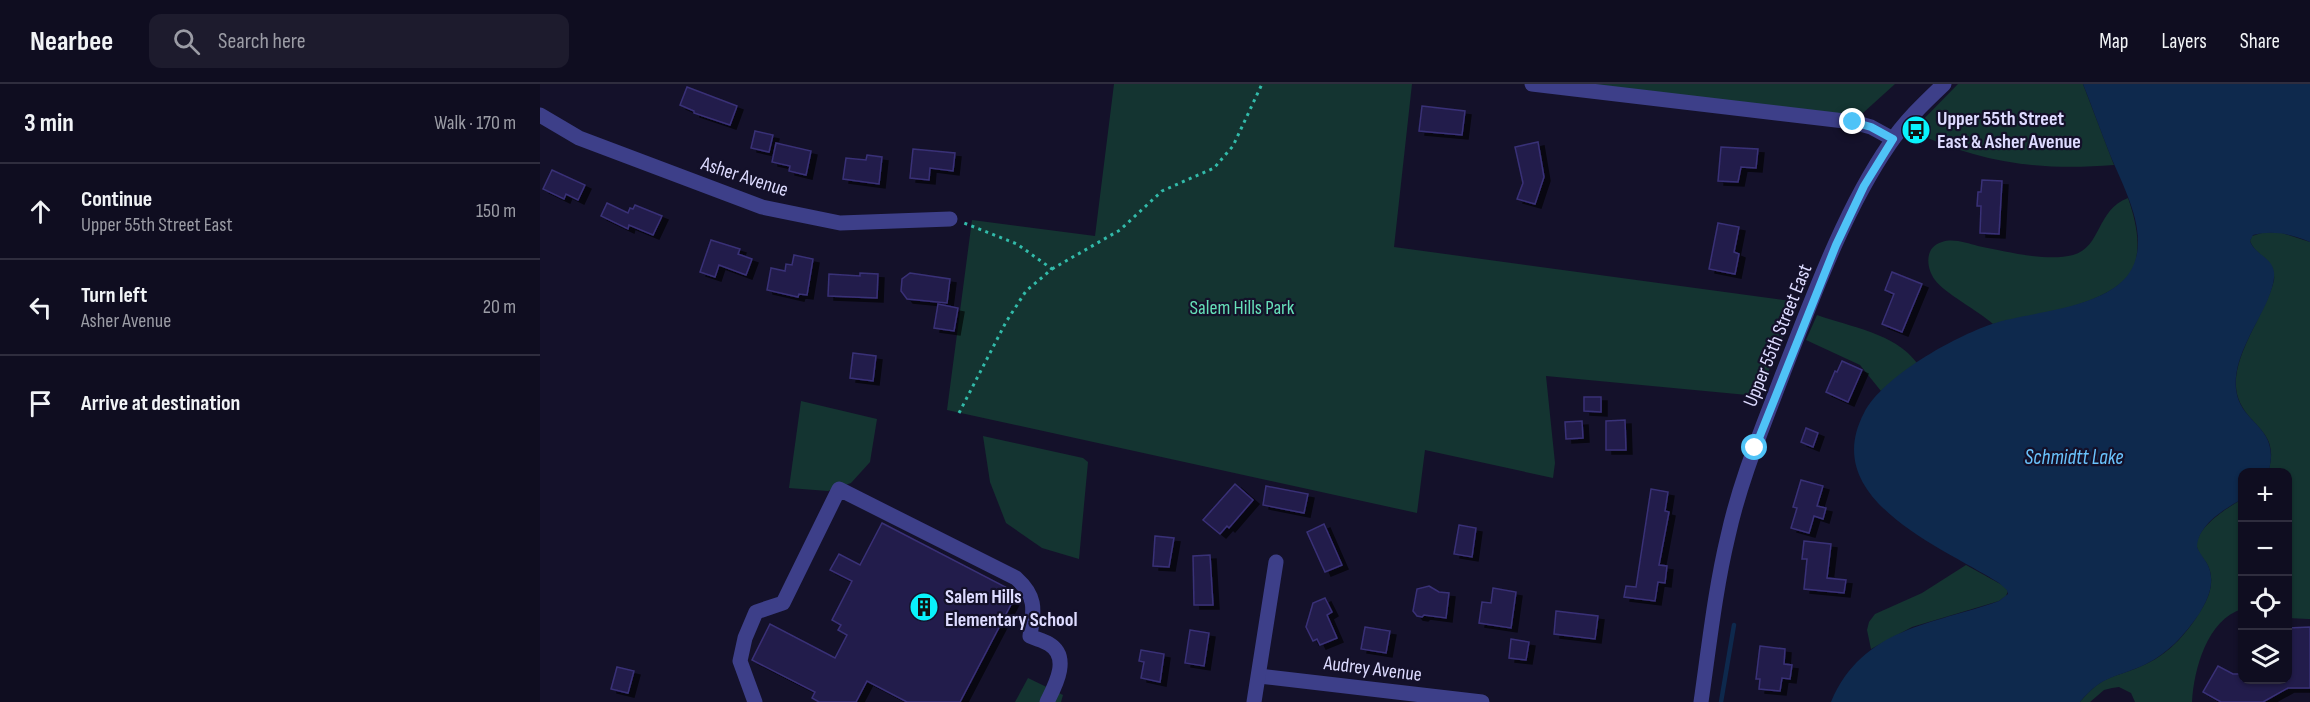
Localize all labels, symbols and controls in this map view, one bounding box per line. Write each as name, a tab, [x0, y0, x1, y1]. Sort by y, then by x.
search box	[149, 14, 569, 68]
text: Nearbee	[30, 25, 113, 58]
icon: search	[170, 25, 203, 58]
text: Search here	[218, 28, 306, 55]
text: Map	[2099, 29, 2128, 54]
text: Layers	[2161, 29, 2207, 54]
text: Share	[2240, 29, 2280, 54]
place label: Upper 55th Street East & Asher Avenue	[1937, 107, 2081, 154]
text: 3 min	[24, 108, 74, 139]
route end	[1839, 108, 1865, 134]
text: Walk · 170 m	[434, 111, 516, 135]
bus stop icon: Upper 55th Street East & Asher Avenue	[1900, 114, 1932, 146]
street label: Asher Avenue	[697, 151, 791, 202]
text: Continue	[81, 186, 152, 213]
icon: ahead	[24, 195, 57, 228]
text: 150 m	[476, 199, 516, 223]
text: Upper 55th Street East	[81, 213, 233, 237]
street label: Upper 55th Street East	[1738, 261, 1817, 410]
text: Turn left	[81, 282, 147, 309]
icon: left	[24, 291, 57, 324]
text: 20 m	[483, 295, 516, 319]
park label: Salem Hills Park	[1190, 296, 1295, 320]
text: Asher Avenue	[81, 309, 171, 333]
icon: arrive	[24, 387, 57, 420]
text: Arrive at destination	[81, 390, 240, 417]
route start	[1741, 434, 1767, 460]
water label: Schmidtt Lake	[2025, 445, 2123, 470]
map controls	[2238, 468, 2292, 684]
button: +	[2238, 468, 2292, 522]
button: −	[2238, 522, 2292, 576]
button: locate	[2238, 576, 2292, 630]
place label: Salem Hills Elementary School	[945, 585, 1078, 632]
building icon: Salem Hills Elementary School	[908, 591, 940, 623]
button: layers	[2238, 630, 2292, 684]
street label: Audrey Avenue	[1322, 651, 1423, 687]

